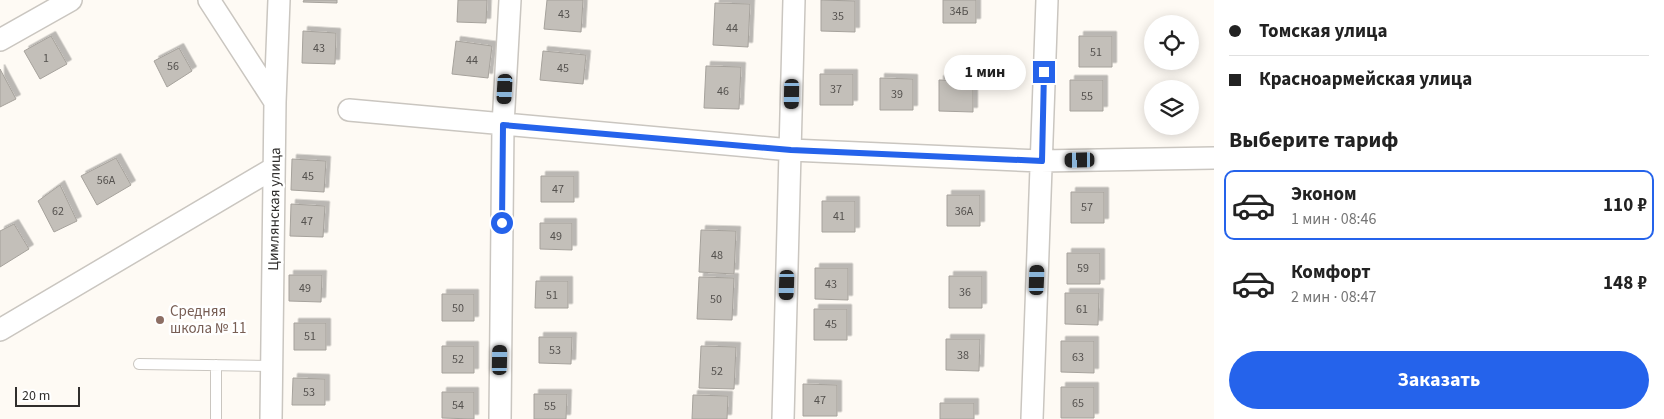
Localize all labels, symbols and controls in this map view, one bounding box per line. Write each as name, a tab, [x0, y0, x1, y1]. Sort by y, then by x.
house number: 34Б	[950, 3, 968, 20]
house number: 43	[558, 6, 570, 23]
house number: 35	[832, 8, 844, 25]
map controls	[1144, 15, 1199, 135]
button: locate	[1144, 15, 1199, 70]
text: Томская улица	[1259, 18, 1388, 45]
house number: 44	[726, 20, 738, 37]
house number: 43	[313, 40, 325, 57]
house number: 51	[1090, 44, 1102, 61]
house number: 1	[43, 50, 49, 67]
house number: 44	[466, 52, 478, 69]
callout: 1 мин	[944, 54, 1026, 90]
house number: 56	[167, 58, 179, 75]
house number: 45	[557, 60, 569, 77]
text: 1 мин	[965, 61, 1005, 83]
route end	[1033, 61, 1055, 83]
text: Красноармейская улица	[1259, 66, 1472, 93]
car	[496, 74, 513, 104]
car	[784, 79, 799, 109]
button: layers	[1144, 80, 1199, 135]
house number: 37	[830, 81, 842, 98]
house number: 46	[717, 83, 729, 100]
house number: 39	[891, 86, 903, 103]
house number: 55	[1081, 88, 1093, 105]
text: Выберите тариф	[1229, 124, 1399, 156]
street label: Цимлянская улица	[263, 147, 286, 271]
car	[1064, 152, 1095, 168]
house number: 45	[302, 168, 314, 185]
house number: 56А	[97, 172, 116, 189]
house number: 47	[552, 181, 564, 198]
text: Эконом	[1291, 181, 1357, 208]
icon: car	[1231, 183, 1276, 228]
text: 110 ₽	[1603, 192, 1647, 219]
house number: 57	[1081, 199, 1093, 216]
house number: 62	[52, 203, 64, 220]
house number: 36А	[955, 203, 974, 220]
house number: 41	[833, 208, 845, 225]
text: 1 мин · 08:46	[1291, 208, 1377, 230]
route start	[491, 212, 513, 234]
house number: 47	[301, 213, 313, 230]
house number: 49	[550, 228, 562, 245]
house number: 48	[711, 247, 723, 264]
text: Комфорт	[1291, 259, 1371, 286]
house number: 59	[1077, 260, 1089, 277]
icon: car	[1231, 261, 1276, 306]
car	[1028, 265, 1045, 295]
car	[778, 270, 795, 300]
text: 148 ₽	[1603, 270, 1647, 297]
house number: 43	[825, 276, 837, 293]
house number: 49	[299, 280, 311, 297]
house number: 36	[959, 284, 971, 301]
text: 2 мин · 08:47	[1291, 286, 1377, 308]
house number: 51	[546, 287, 558, 304]
house number: 50	[710, 291, 722, 308]
house number: 50	[452, 300, 464, 317]
place label: Средняя школа № 11	[170, 301, 246, 339]
house number: 61	[1076, 301, 1088, 318]
marker: Средняя школа № 11	[154, 314, 166, 326]
house number: 45	[825, 316, 837, 333]
house number: 51	[304, 328, 316, 345]
house number: 53	[549, 342, 561, 359]
car	[492, 345, 507, 375]
house number: 38	[957, 347, 969, 364]
house number: 63	[1072, 349, 1084, 366]
house number: 52	[452, 351, 464, 368]
button: Заказать	[1229, 351, 1649, 409]
house number: 52	[711, 363, 723, 380]
scale bar	[15, 384, 80, 407]
house number: 53	[303, 384, 315, 401]
text: 20 m	[22, 386, 50, 406]
house number: 47	[814, 392, 826, 409]
house number: 65	[1072, 395, 1084, 412]
house number: 54	[452, 397, 464, 414]
house number: 55	[544, 398, 556, 415]

